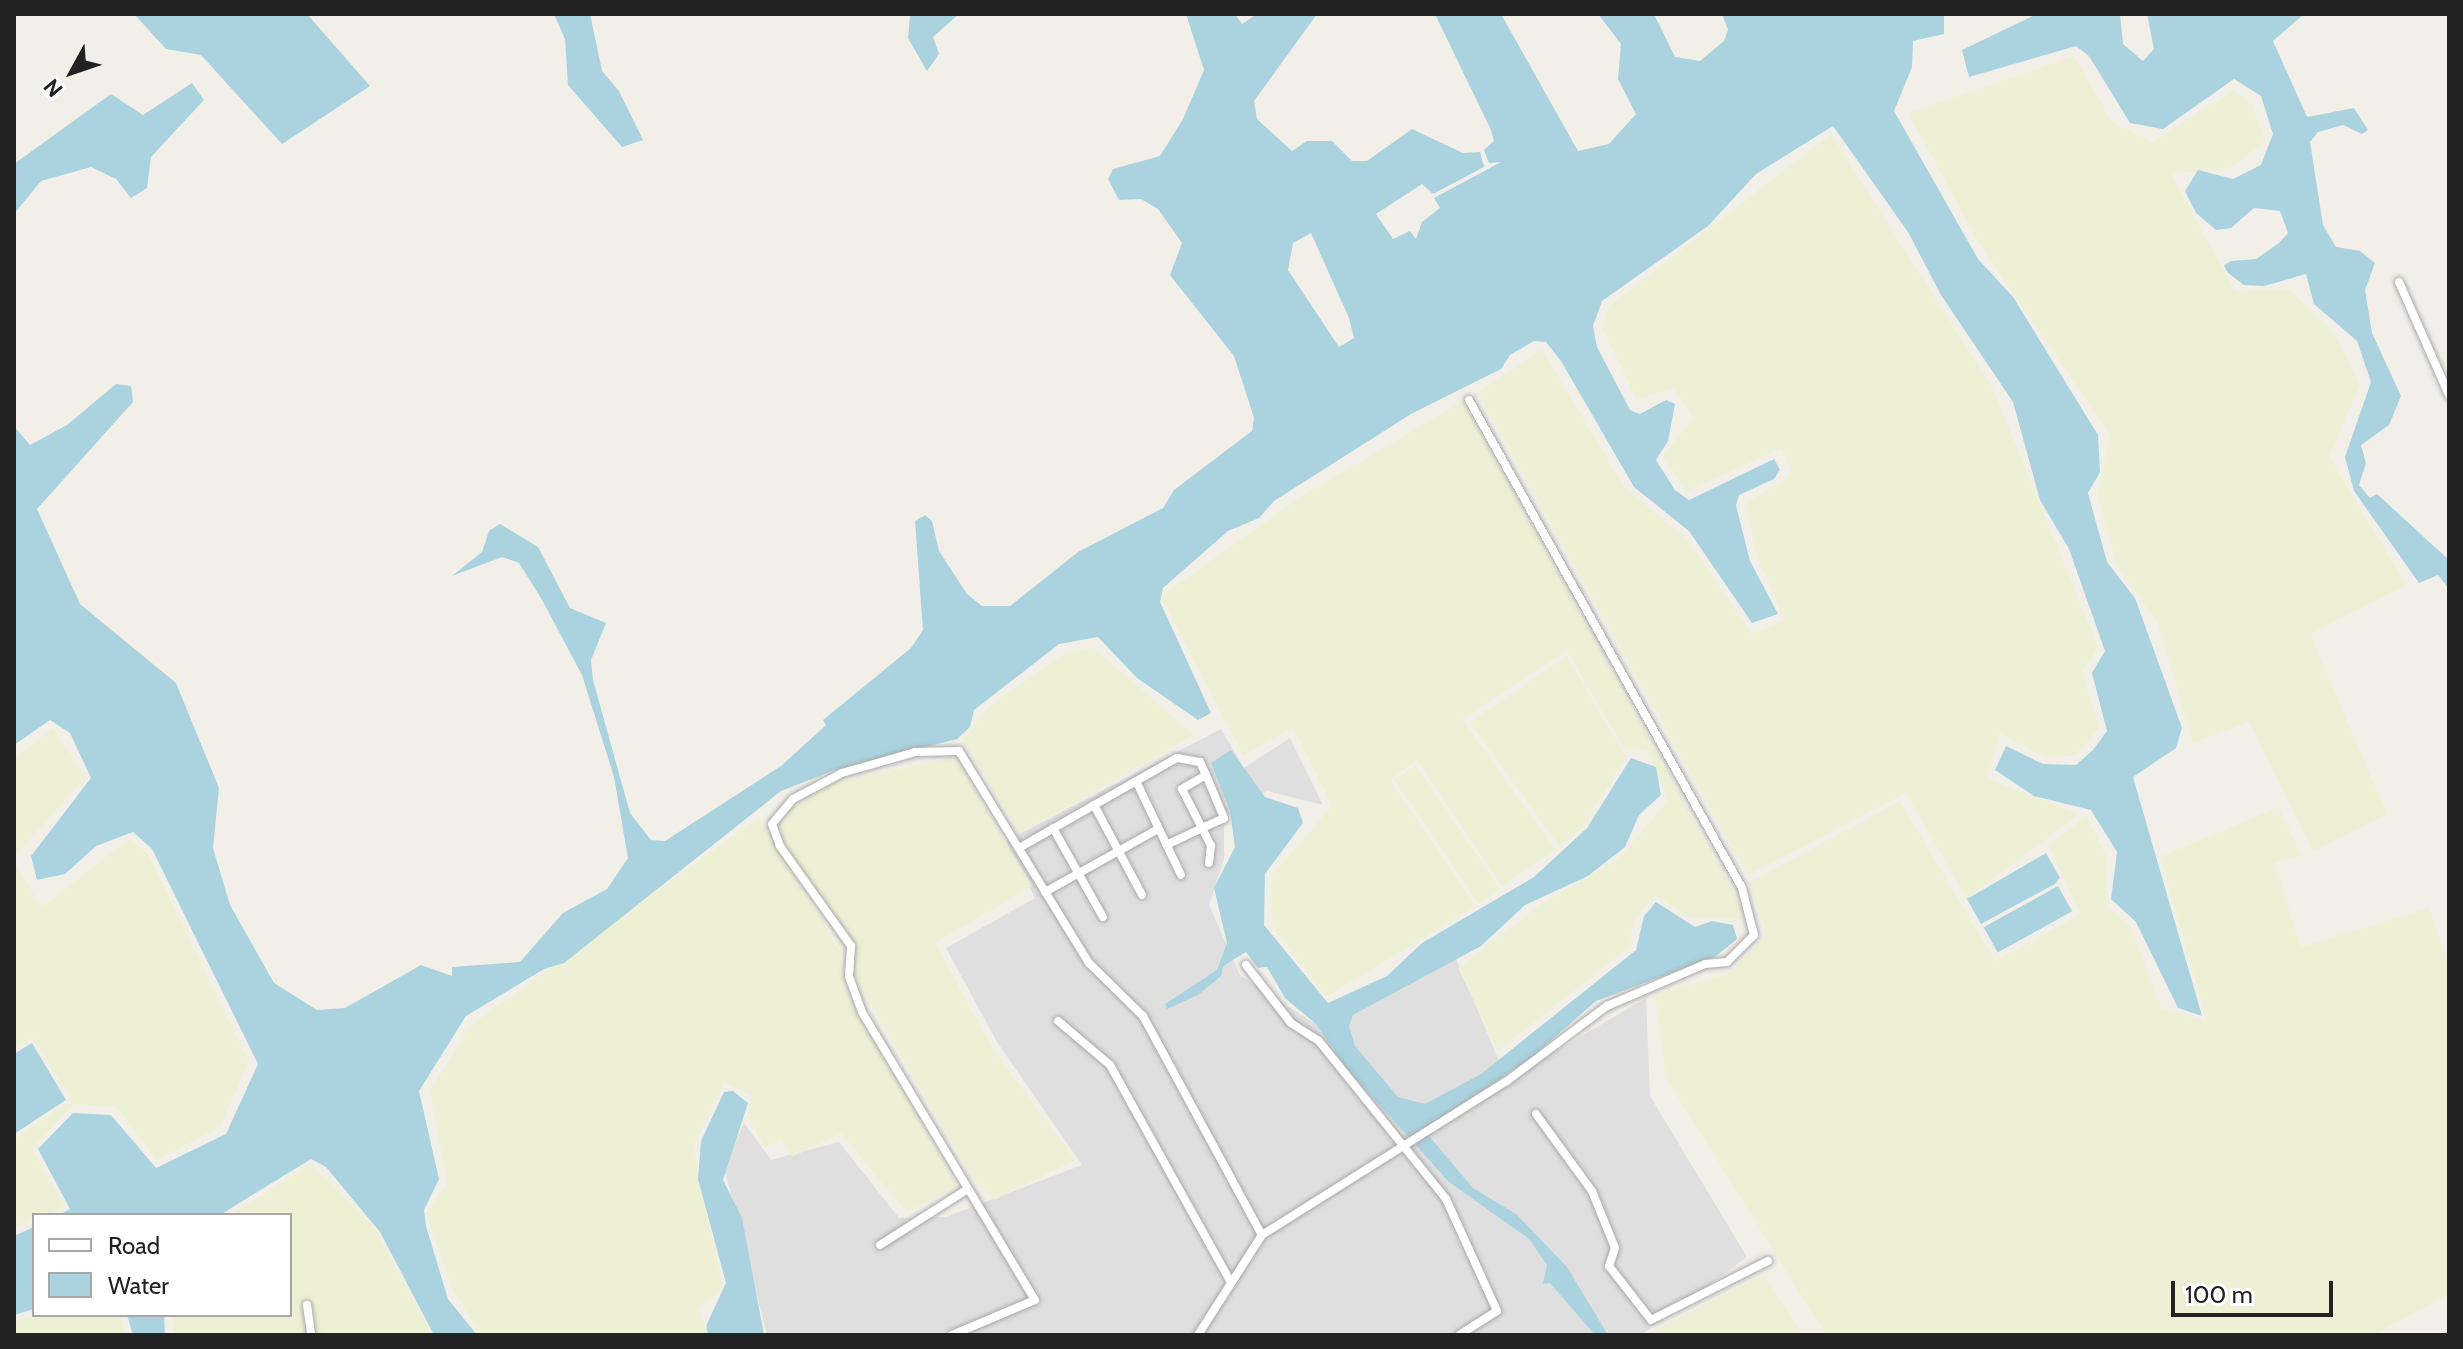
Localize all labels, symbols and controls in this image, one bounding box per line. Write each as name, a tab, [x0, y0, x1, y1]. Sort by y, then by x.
north arrow	[32, 32, 112, 112]
text: N	[38, 73, 69, 102]
legend	[32, 1213, 292, 1317]
text: Road	[108, 1231, 160, 1260]
scale bar	[2175, 1265, 2337, 1315]
text: Water	[108, 1271, 169, 1300]
text: 100 m	[2185, 1280, 2253, 1309]

